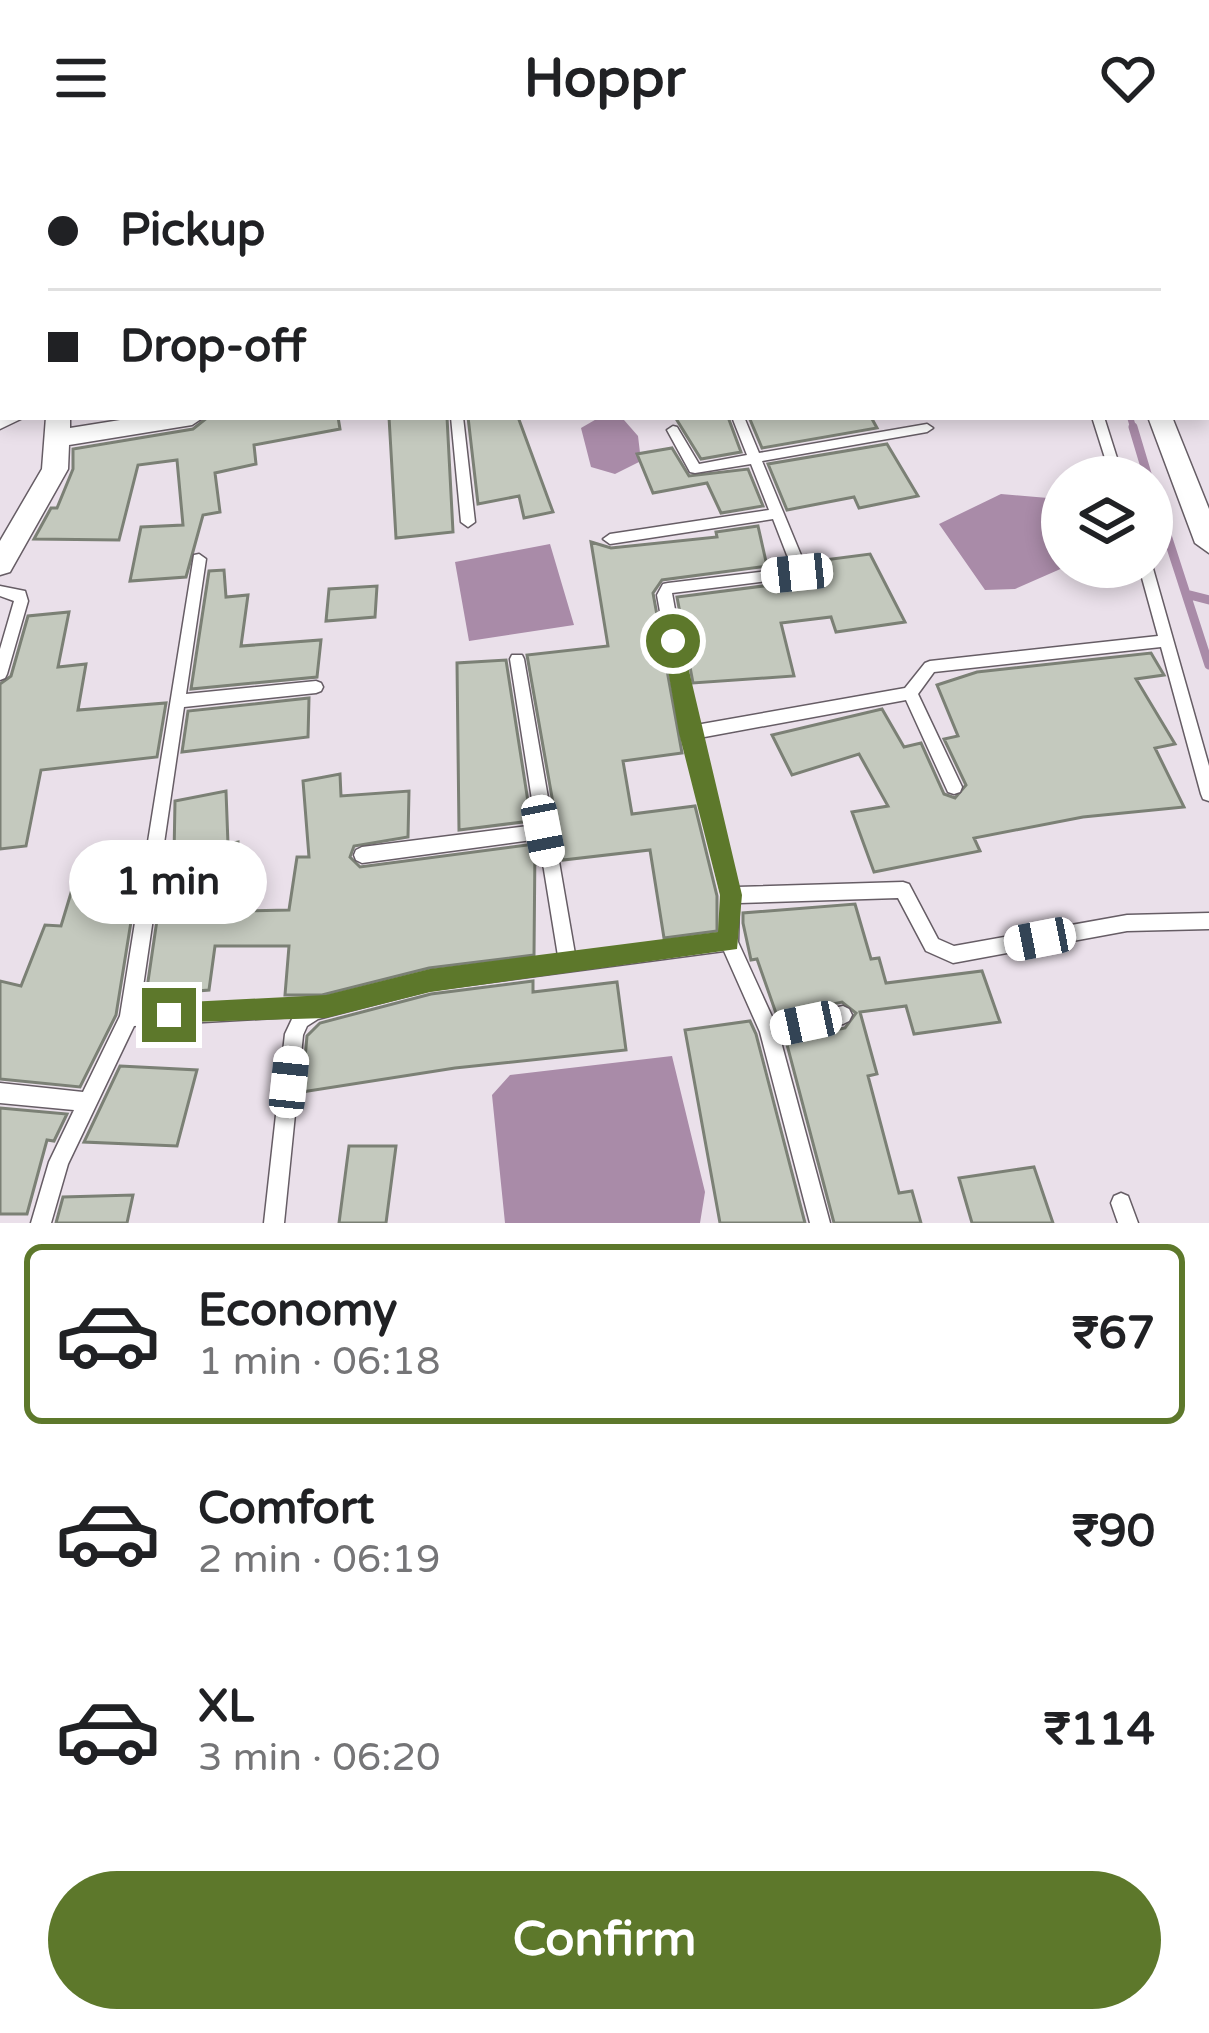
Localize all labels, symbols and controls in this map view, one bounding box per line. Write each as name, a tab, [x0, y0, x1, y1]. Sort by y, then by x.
icon: menu	[48, 45, 114, 111]
icon: heart	[1095, 45, 1161, 111]
text: Hoppr	[524, 46, 685, 111]
text: Pickup	[120, 204, 265, 258]
text: Drop-off	[120, 320, 306, 374]
map controls	[1041, 456, 1173, 588]
button: layers	[1041, 456, 1173, 588]
car	[759, 551, 835, 595]
route start	[646, 614, 700, 668]
car	[518, 792, 568, 870]
callout: 1 min	[70, 841, 268, 925]
text: 1 min	[116, 858, 220, 905]
car	[1001, 914, 1079, 964]
route end	[142, 988, 196, 1042]
car	[767, 998, 845, 1048]
car	[267, 1044, 311, 1120]
icon: car	[54, 1280, 162, 1388]
text: Economy	[198, 1284, 397, 1338]
text: ₹67	[1072, 1307, 1155, 1361]
text: 1 min · 06:18	[198, 1338, 440, 1385]
icon: car	[54, 1478, 162, 1586]
text: Comfort	[198, 1482, 374, 1536]
text: ₹90	[1072, 1505, 1155, 1559]
text: 2 min · 06:19	[198, 1536, 440, 1583]
icon: car	[54, 1676, 162, 1784]
text: XL	[198, 1680, 254, 1734]
text: ₹114	[1044, 1703, 1155, 1757]
text: 3 min · 06:20	[198, 1734, 440, 1781]
button: Confirm	[48, 1871, 1161, 2009]

